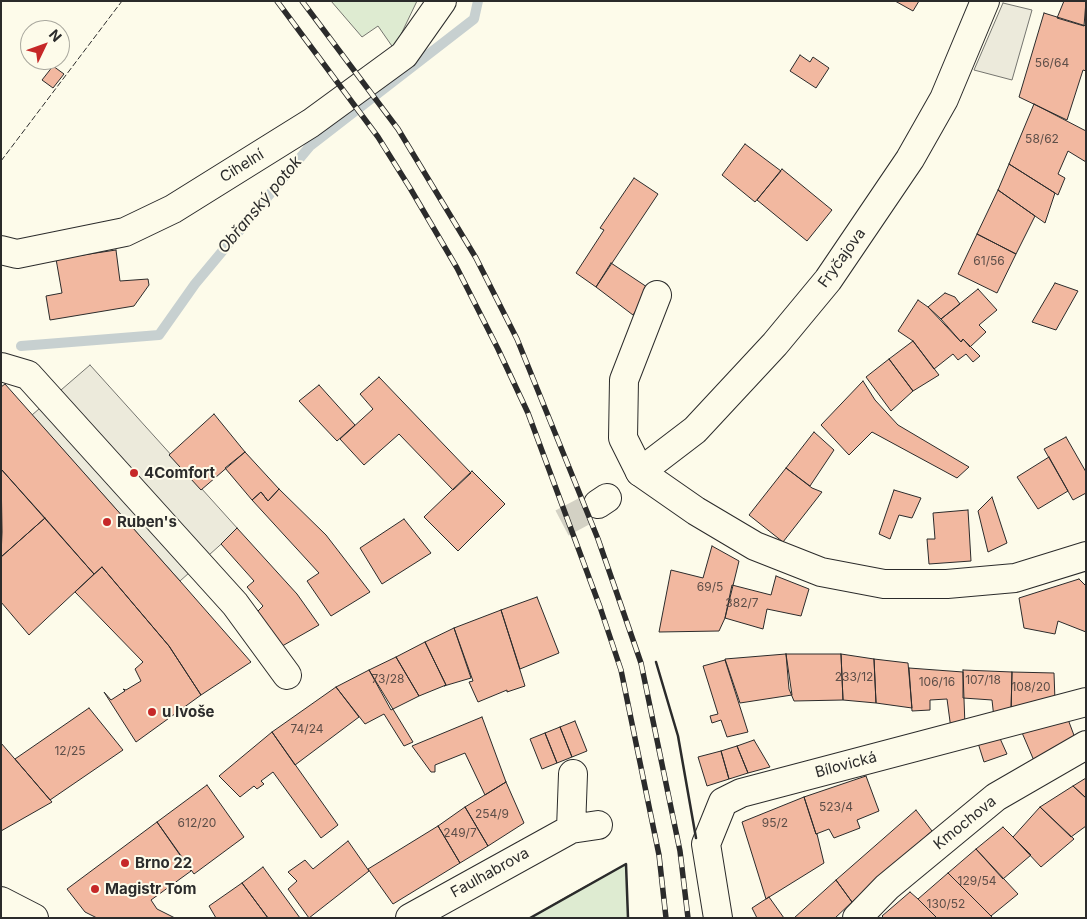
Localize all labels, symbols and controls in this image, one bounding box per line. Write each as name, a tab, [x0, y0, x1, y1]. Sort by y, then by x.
north arrow	[20, 20, 70, 70]
text: N	[46, 26, 66, 45]
house number: 56/64	[1035, 56, 1069, 70]
house number: 58/62	[1025, 132, 1059, 146]
street label: Cihelní	[217, 146, 267, 186]
water label: Obřanský potok	[214, 153, 306, 257]
street label: Fryčajova	[815, 225, 869, 291]
house number: 61/56	[973, 254, 1005, 268]
place label: 4Comfort	[144, 464, 215, 482]
marker: 4Comfort	[128, 467, 140, 479]
place label: Ruben's	[117, 513, 177, 531]
marker: Ruben's	[101, 516, 113, 528]
house number: 69/5	[697, 580, 723, 594]
house number: 382/7	[725, 596, 759, 610]
house number: 233/12	[835, 670, 873, 684]
house number: 73/28	[371, 672, 405, 686]
house number: 107/18	[965, 673, 1001, 687]
house number: 106/16	[919, 675, 955, 689]
house number: 108/20	[1011, 680, 1051, 694]
place label: u Ivoše	[162, 703, 215, 721]
marker: u Ivoše	[146, 706, 158, 718]
house number: 74/24	[290, 722, 324, 736]
house number: 12/25	[54, 744, 86, 758]
street label: Bílovická	[813, 748, 879, 782]
street label: Kmochova	[930, 792, 1000, 854]
house number: 523/4	[819, 800, 853, 814]
house number: 254/9	[475, 807, 509, 821]
house number: 612/20	[178, 816, 216, 830]
house number: 95/2	[762, 816, 788, 830]
house number: 249/7	[443, 826, 477, 840]
street label: Faulhabrova	[448, 844, 532, 902]
place label: Brno 22	[135, 854, 192, 872]
marker: Brno 22	[119, 857, 131, 869]
house number: 129/54	[957, 874, 997, 888]
place label: Magistr Tom	[105, 880, 197, 898]
marker: Magistr Tom	[89, 883, 101, 895]
house number: 130/52	[927, 897, 965, 911]

